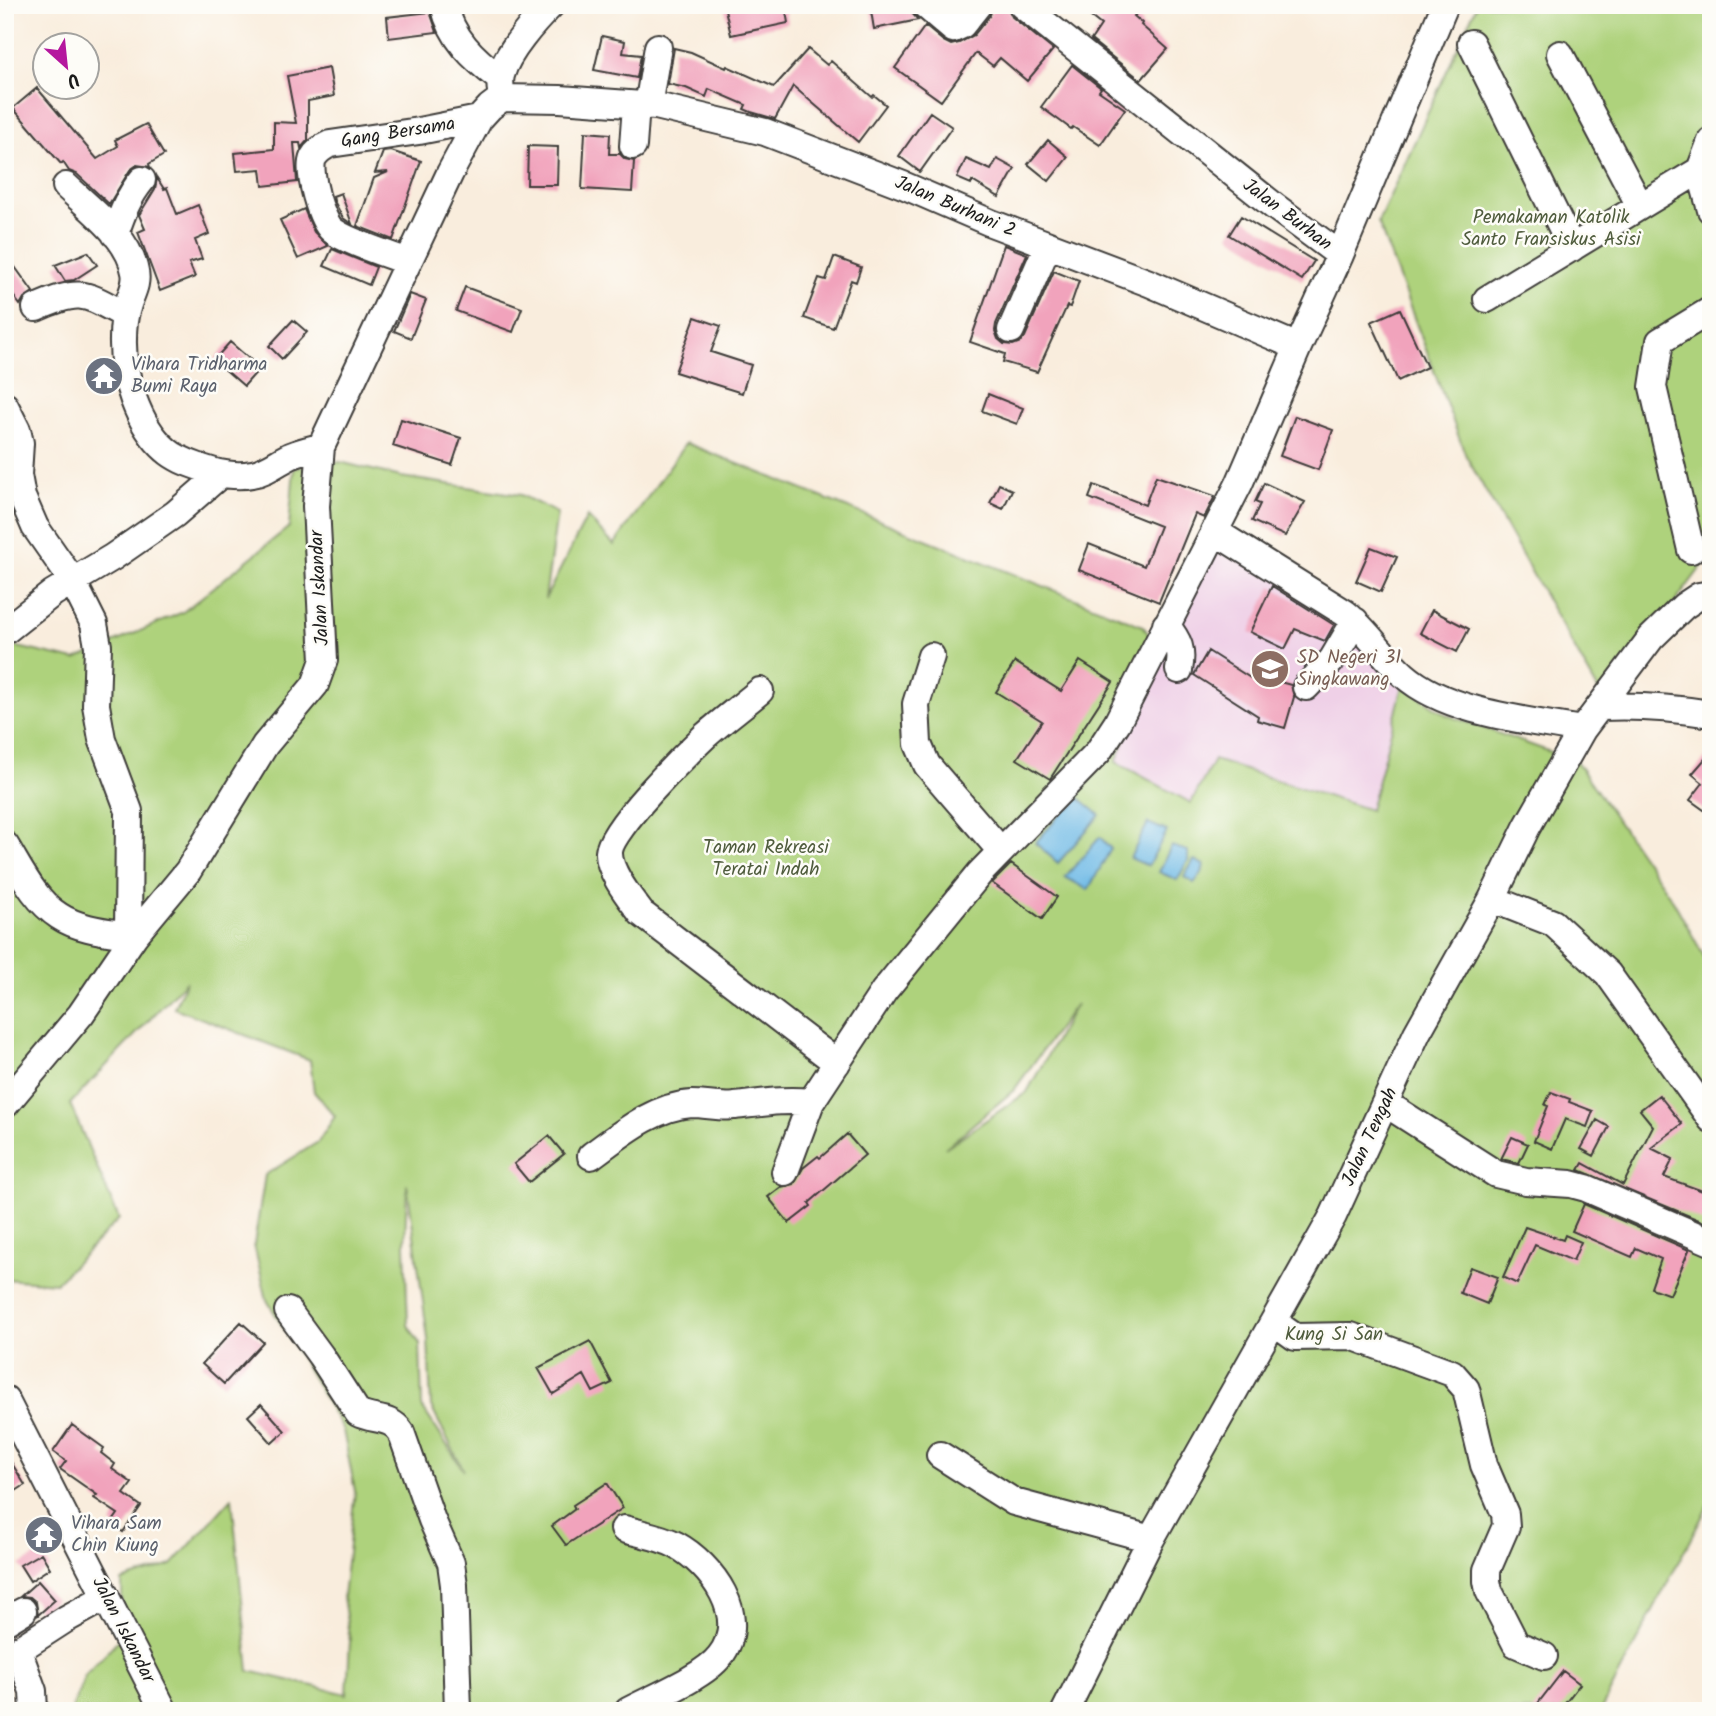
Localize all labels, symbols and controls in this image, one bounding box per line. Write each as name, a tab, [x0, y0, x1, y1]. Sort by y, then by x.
north arrow	[32, 32, 102, 102]
text: U	[60, 63, 85, 96]
street label: Gang Bersama	[339, 109, 457, 157]
street label: Jalan Burhani 2	[890, 168, 1020, 246]
street label: Jalan Burhan	[1236, 171, 1338, 259]
park label: Pemakaman Katolik Santo Fransiskus Asisi	[1461, 203, 1642, 255]
place label: Vihara Tridharma Bumi Raya	[131, 350, 267, 402]
temple icon: Vihara Tridharma Bumi Raya	[83, 355, 125, 397]
street label: Jalan Iskandar	[302, 528, 338, 647]
place label: SD Negeri 31 Singkawang	[1297, 643, 1401, 695]
school or university icon: SD Negeri 31 Singkawang	[1249, 648, 1291, 690]
park label: Taman Rekreasi Teratai Indah	[703, 833, 830, 885]
street label: Jalan Tengah	[1334, 1083, 1406, 1191]
park label: Kung Si San	[1285, 1320, 1383, 1350]
place label: Vihara Sam Chin Kiung	[71, 1509, 162, 1561]
temple icon: Vihara Sam Chin Kiung	[23, 1514, 65, 1556]
street label: Jalan Iskandar	[83, 1572, 163, 1690]

